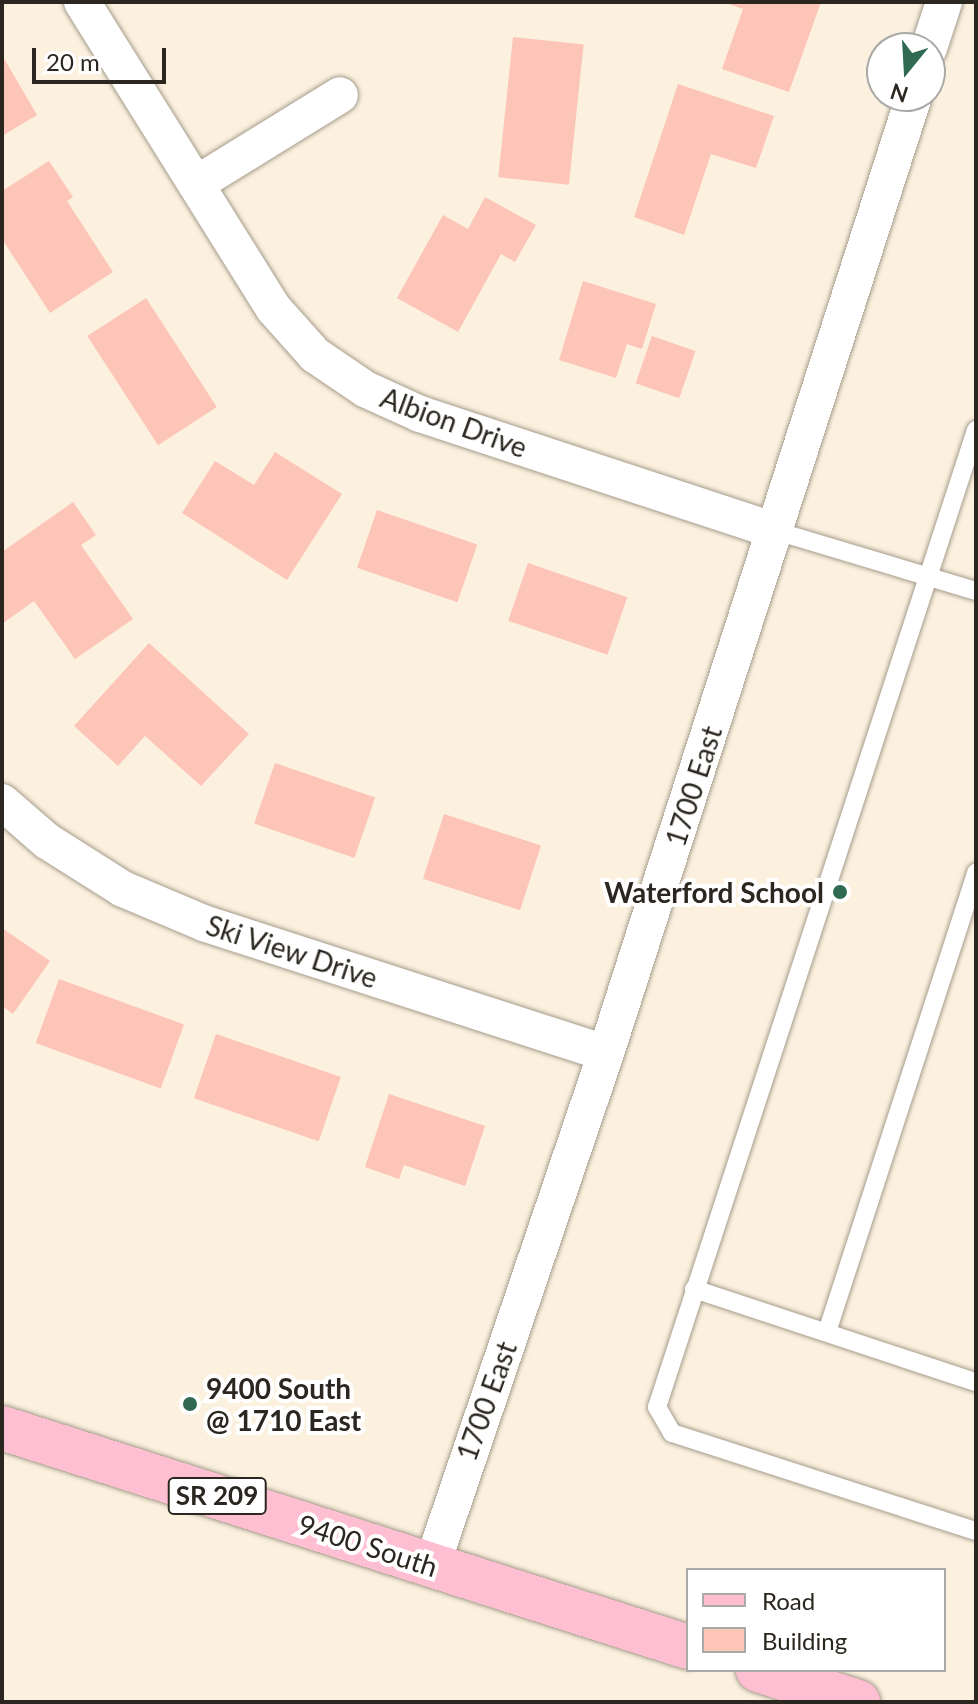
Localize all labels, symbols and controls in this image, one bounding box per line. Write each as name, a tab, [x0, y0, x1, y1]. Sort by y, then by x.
scale bar	[36, 32, 170, 82]
north arrow	[866, 32, 946, 112]
text: 20 m	[46, 47, 100, 76]
text: N	[887, 78, 911, 109]
street label: Albion Drive	[376, 380, 532, 464]
street label: 1700 East	[658, 722, 728, 850]
place label: Waterford School	[604, 875, 824, 909]
marker: Waterford School	[831, 883, 849, 901]
street label: Ski View Drive	[202, 907, 382, 995]
street label: 1700 East	[449, 1337, 523, 1465]
place label: 9400 South @ 1710 East	[206, 1371, 361, 1437]
marker: 9400 South @ 1710 East	[181, 1395, 199, 1413]
road number: SR 209	[167, 1474, 267, 1518]
street label: 9400 South	[294, 1507, 442, 1583]
legend	[686, 1568, 946, 1672]
text: Road	[762, 1586, 815, 1615]
text: Building	[762, 1626, 847, 1655]

